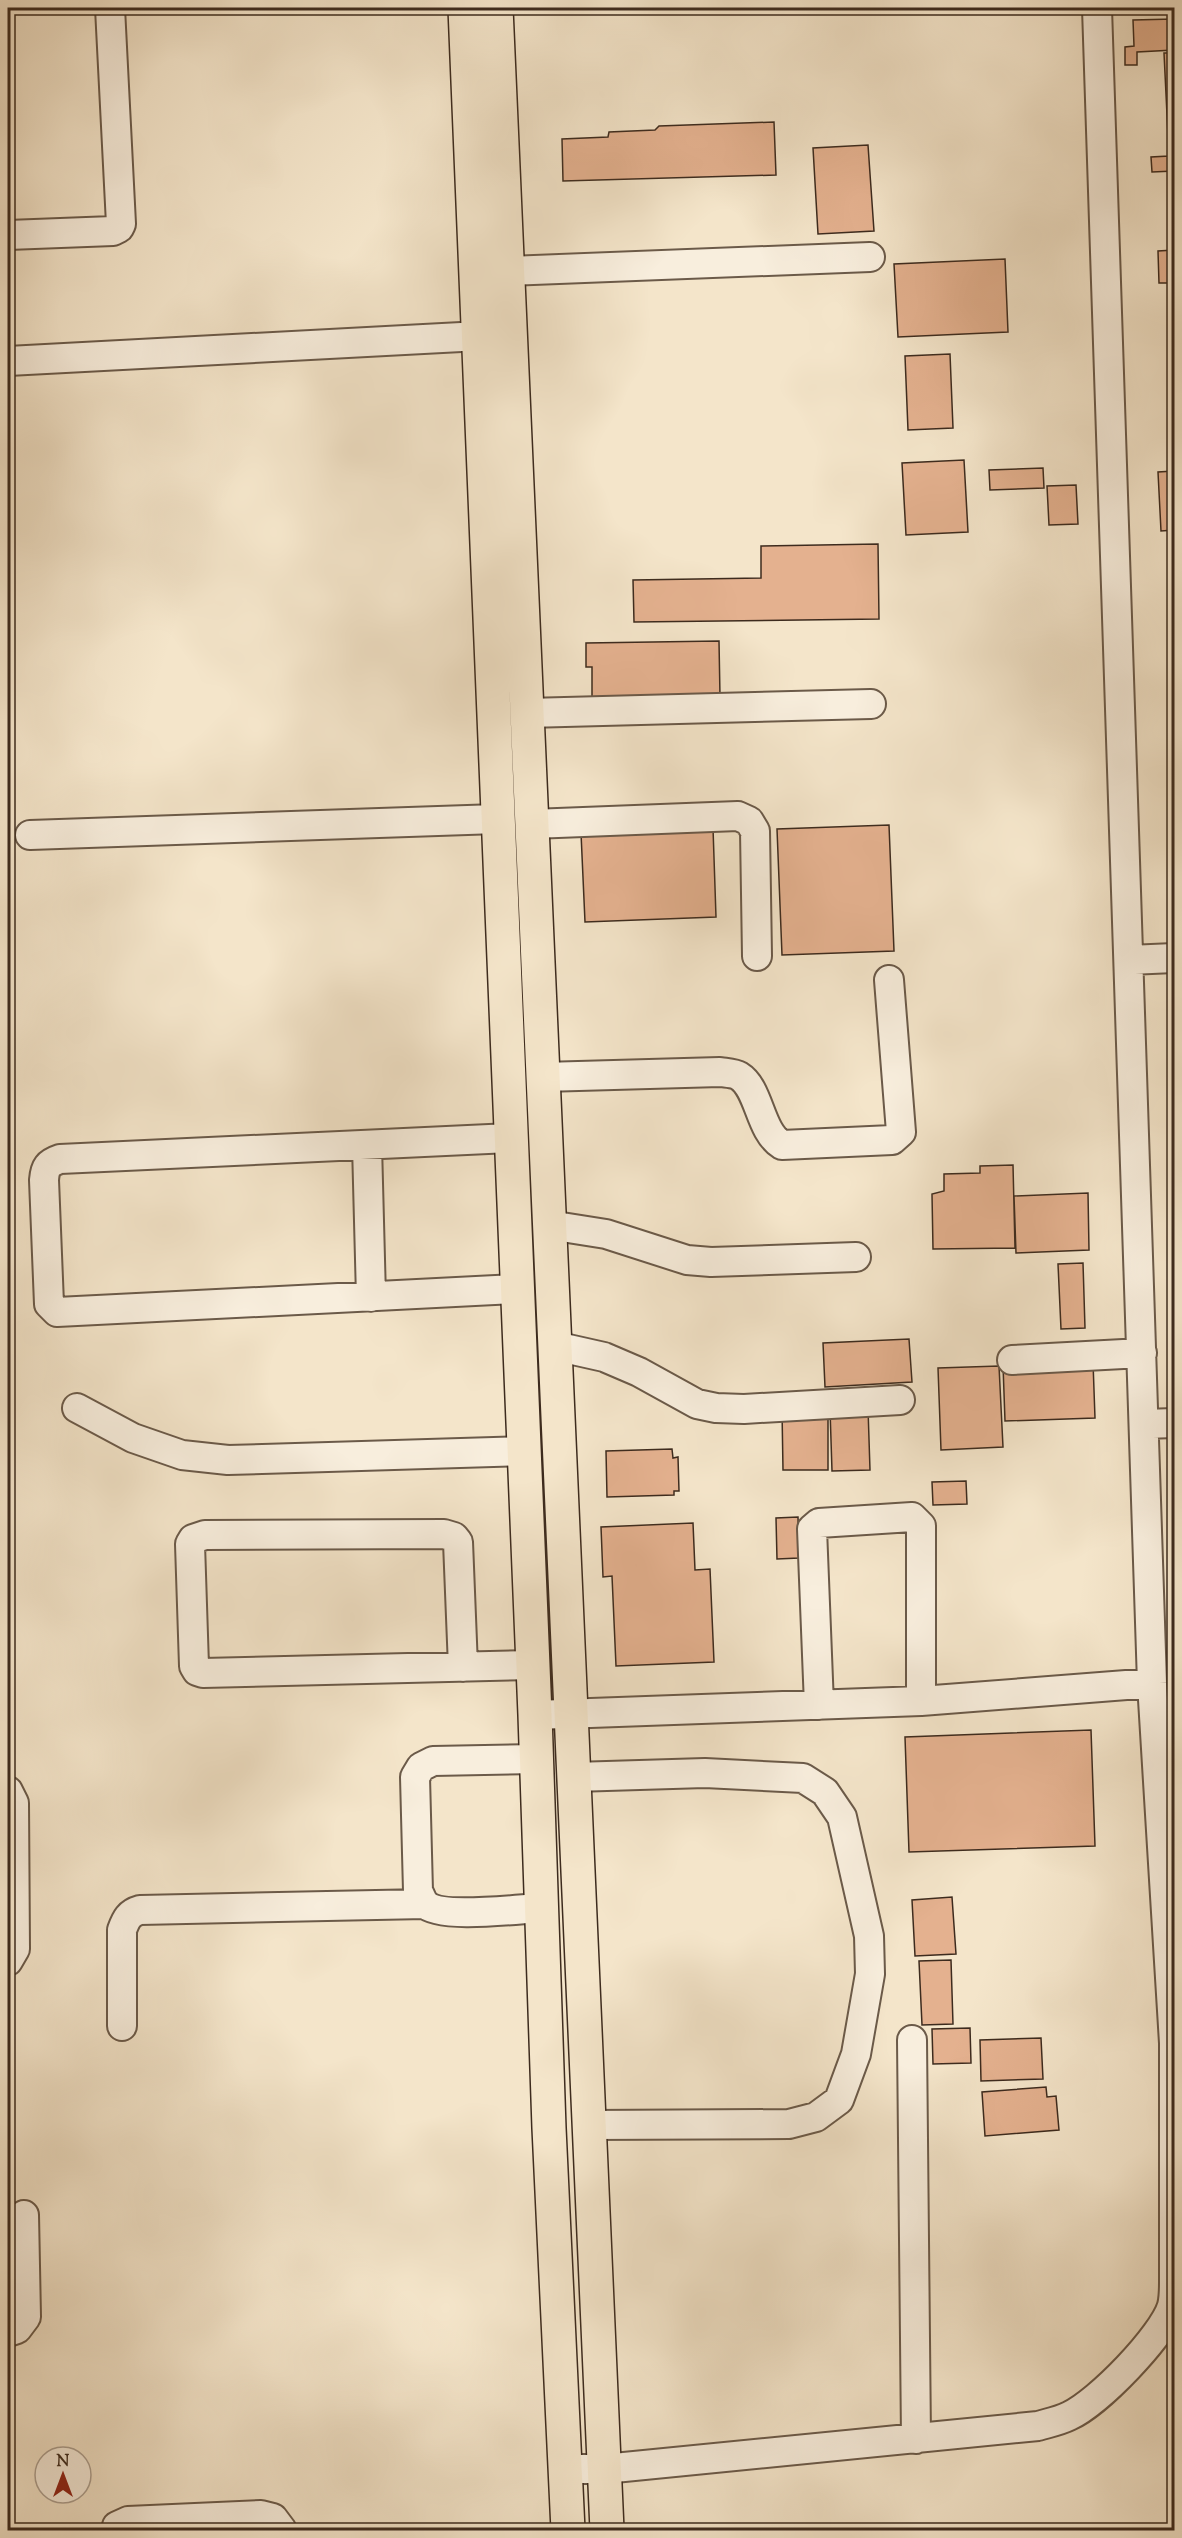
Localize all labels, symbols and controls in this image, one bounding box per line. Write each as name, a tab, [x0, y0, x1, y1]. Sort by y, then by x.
north arrow	[33, 2445, 93, 2505]
text: N	[57, 2451, 70, 2474]

